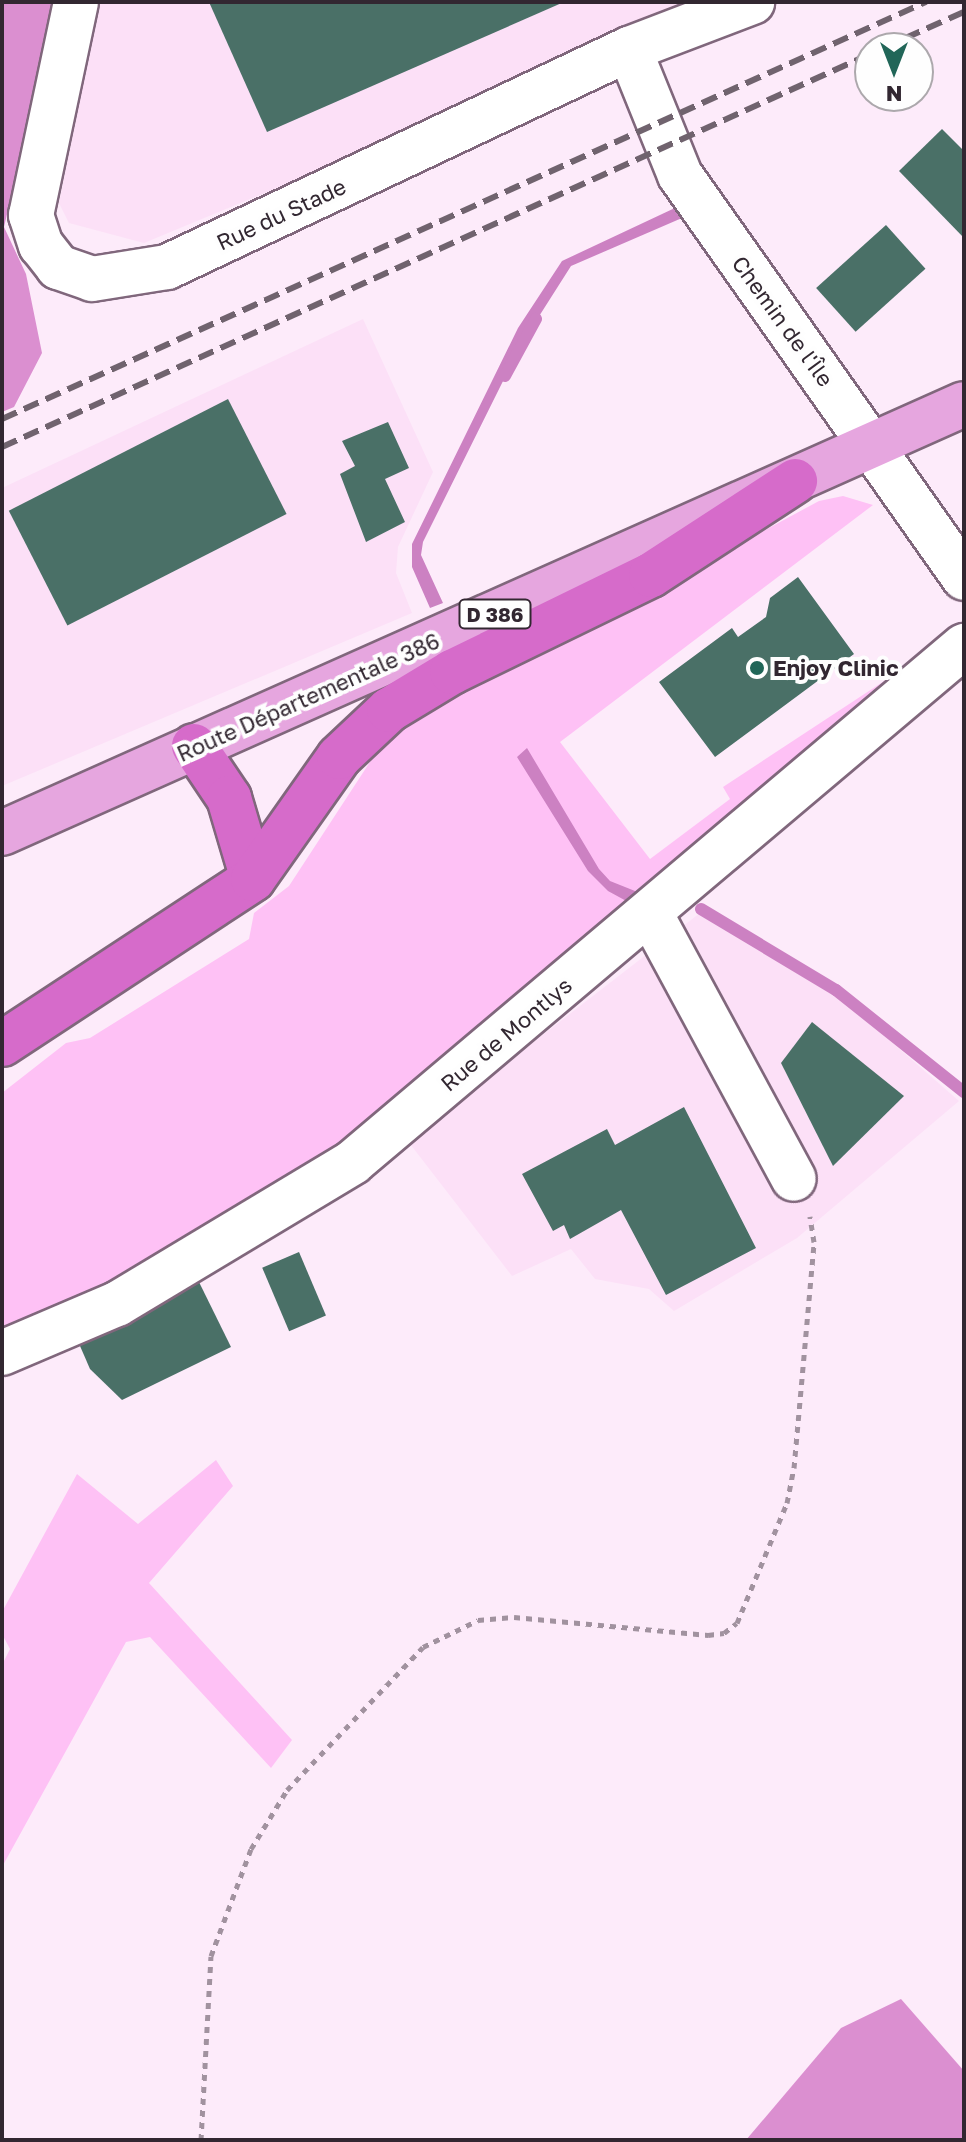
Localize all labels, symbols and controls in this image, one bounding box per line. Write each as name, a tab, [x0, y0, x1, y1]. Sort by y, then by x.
north arrow	[854, 32, 934, 112]
text: N	[886, 81, 902, 108]
street label: Rue du Stade	[212, 173, 350, 255]
street label: Chemin de l'Île	[727, 251, 839, 391]
road number: D 386	[457, 598, 533, 630]
street label: Route Départementale 386	[173, 627, 443, 767]
place label: Enjoy Clinic	[773, 655, 899, 681]
marker: Enjoy Clinic	[748, 659, 766, 677]
street label: Rue de Montlys	[435, 972, 577, 1096]

